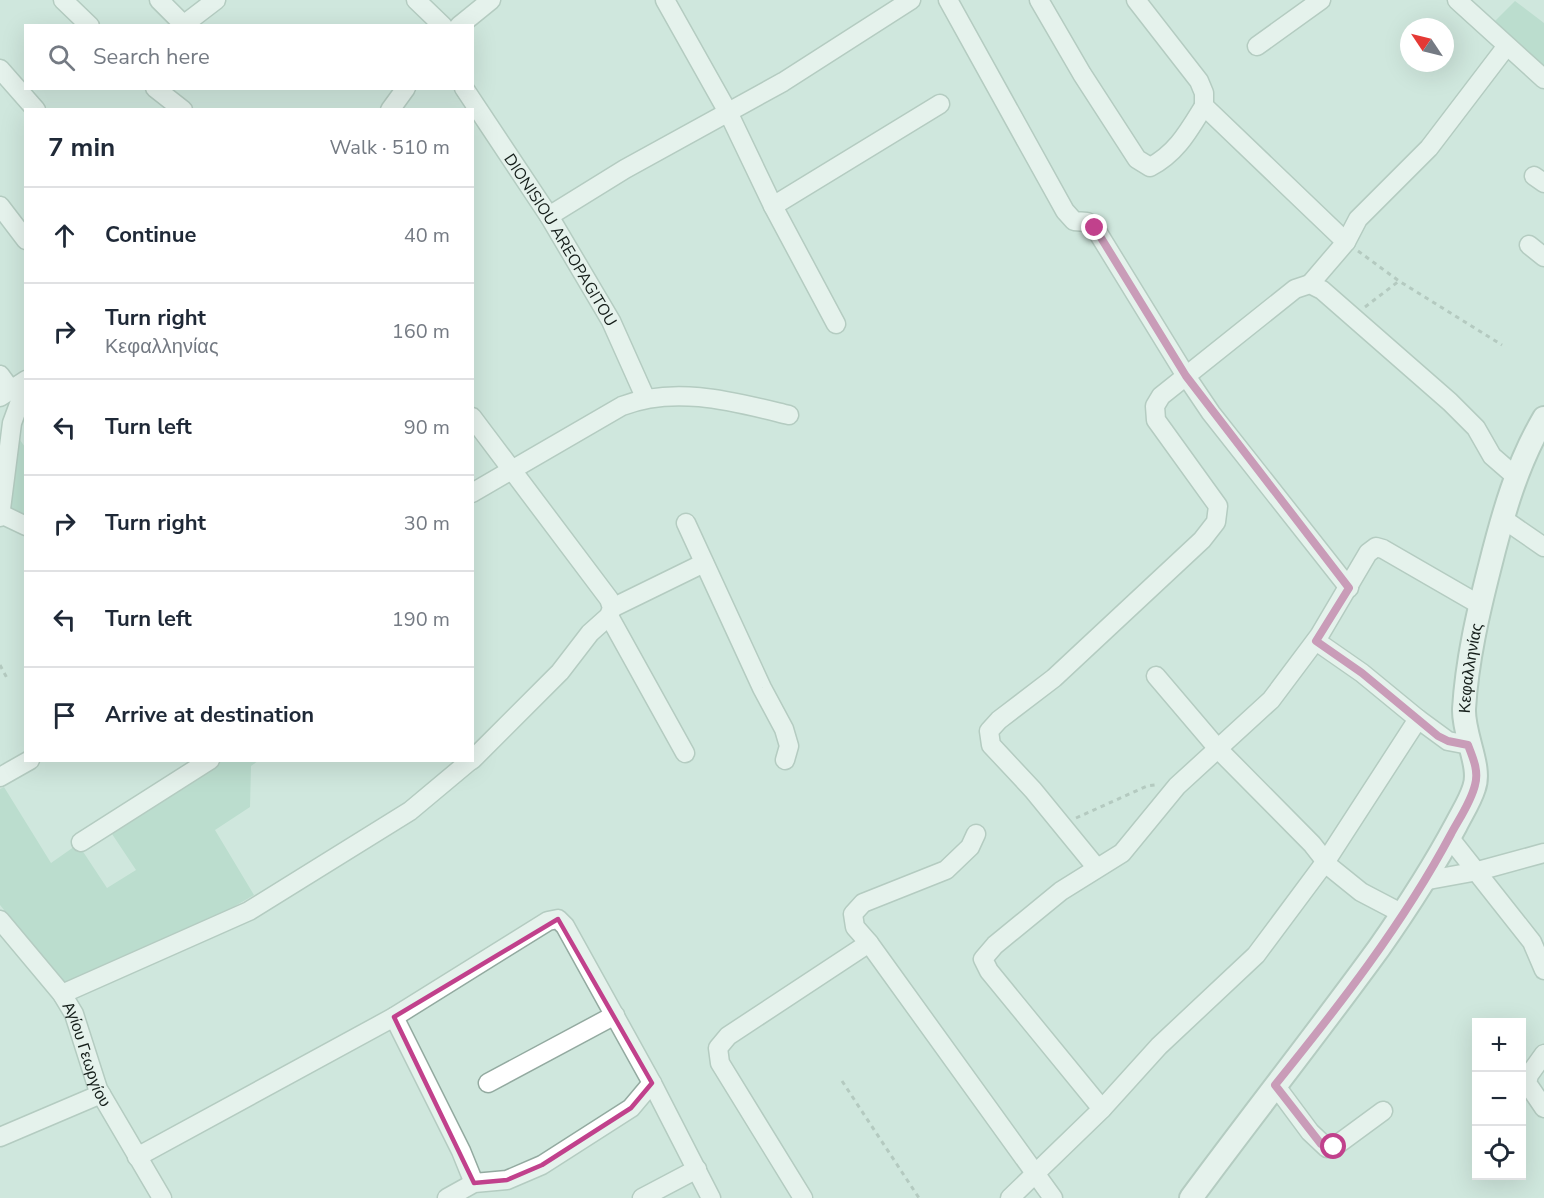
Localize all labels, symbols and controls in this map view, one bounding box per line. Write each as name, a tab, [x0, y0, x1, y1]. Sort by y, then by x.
north arrow	[1400, 18, 1454, 72]
search box	[24, 24, 474, 90]
icon: search	[45, 41, 78, 74]
text: Search here	[93, 42, 210, 72]
text: 7 min	[48, 130, 115, 165]
text: Walk · 510 m	[330, 134, 450, 161]
street label: DIONISIOU AREOPAGITOU	[498, 149, 622, 331]
route end	[1081, 214, 1107, 240]
icon: ahead	[48, 219, 81, 252]
text: Continue	[105, 220, 196, 250]
text: 40 m	[404, 222, 450, 249]
text: Turn right	[105, 303, 206, 333]
icon: right	[48, 315, 81, 348]
text: 160 m	[392, 318, 450, 345]
text: Κεφαλληνίας	[105, 333, 219, 360]
icon: left	[48, 411, 81, 444]
text: Turn left	[105, 412, 192, 442]
text: 90 m	[404, 414, 450, 441]
icon: right	[48, 507, 81, 540]
text: Turn right	[105, 508, 206, 538]
text: 30 m	[404, 510, 450, 537]
icon: left	[48, 603, 81, 636]
text: Turn left	[105, 604, 192, 634]
text: 190 m	[392, 606, 450, 633]
street label: Κεφαλληνίας	[1454, 621, 1488, 714]
icon: arrive	[48, 699, 81, 732]
text: Arrive at destination	[105, 700, 314, 730]
street label: Αγίου Γεωργίου	[57, 998, 116, 1111]
map controls	[1472, 1018, 1526, 1180]
button: +	[1472, 1018, 1526, 1072]
button: −	[1472, 1072, 1526, 1126]
button: locate	[1472, 1126, 1526, 1180]
route start	[1320, 1133, 1346, 1159]

